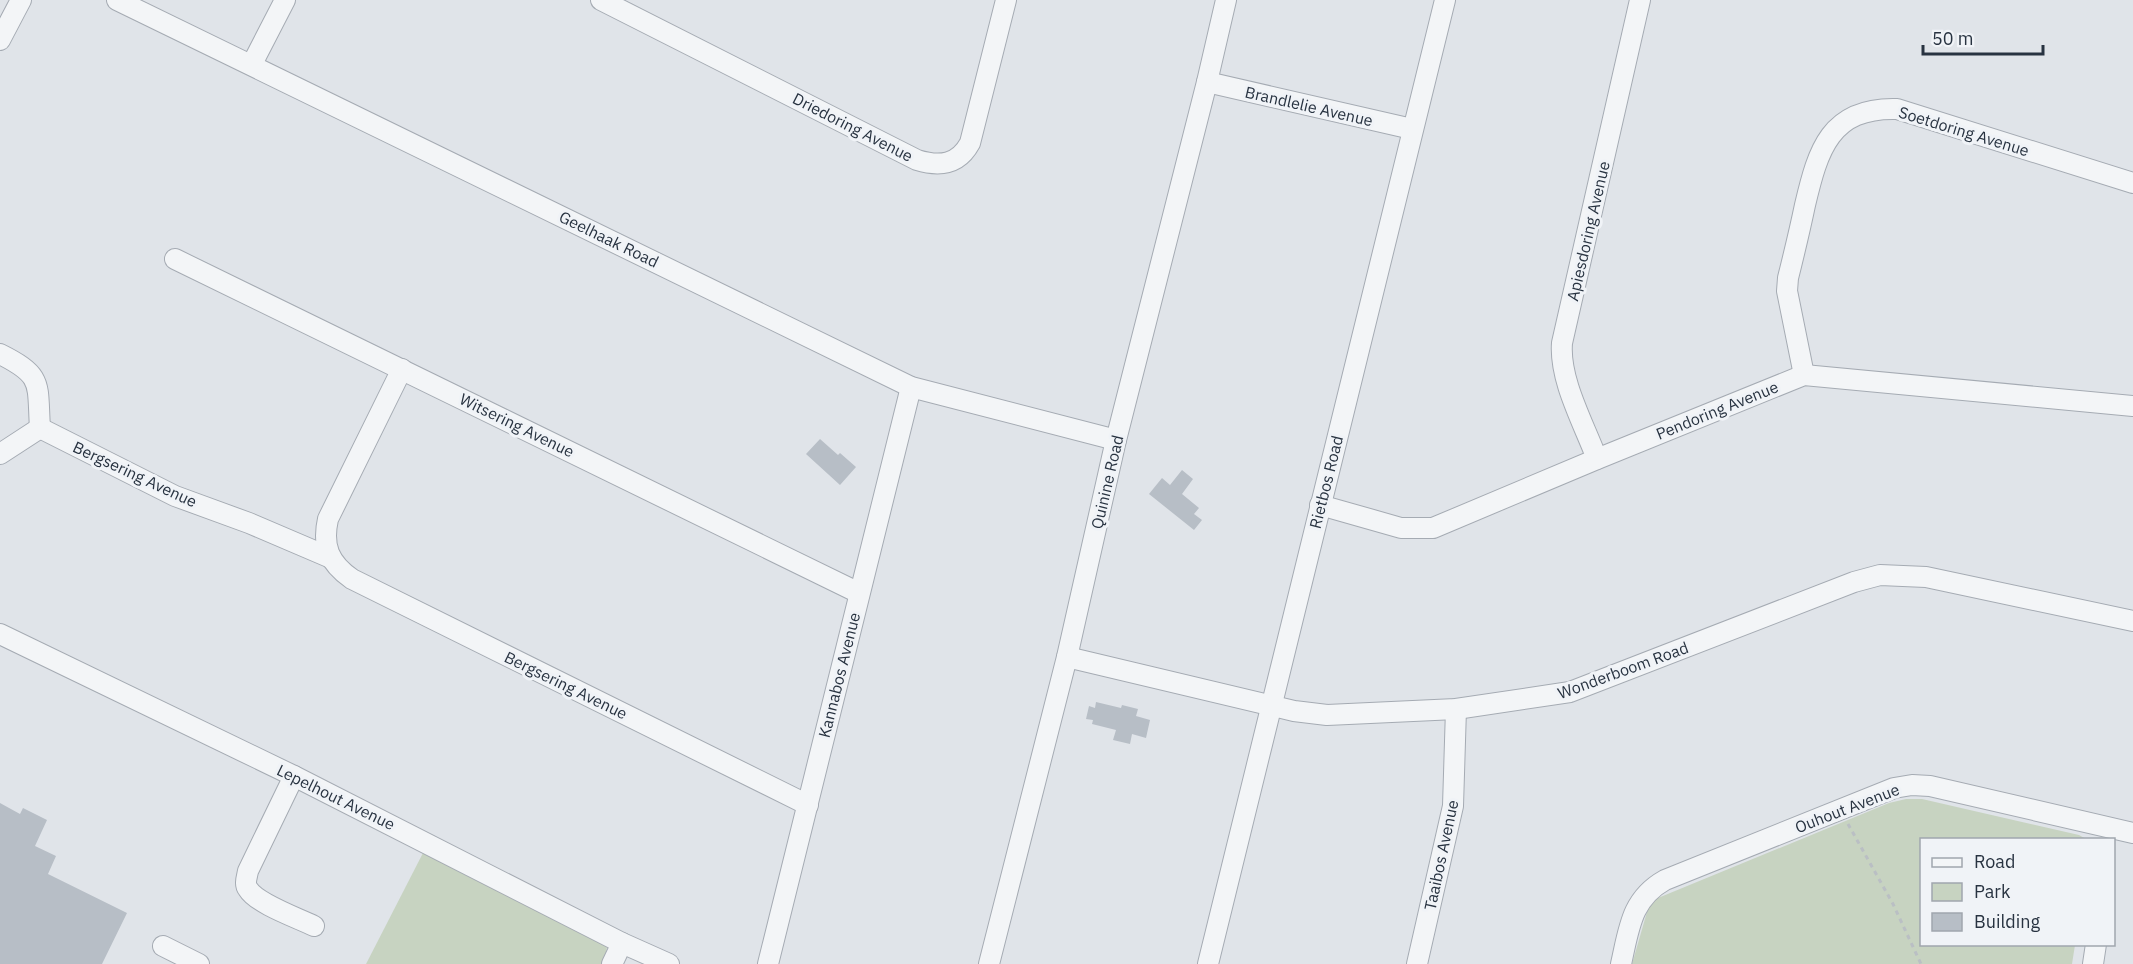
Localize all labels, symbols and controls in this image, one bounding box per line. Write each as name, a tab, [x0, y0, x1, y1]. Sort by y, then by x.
scale bar	[1923, 18, 2043, 56]
text: 50 m	[1932, 27, 1974, 50]
street label: Brandlelie Avenue	[1243, 82, 1375, 130]
street label: Driedoring Avenue	[790, 88, 917, 166]
street label: Soetdoring Avenue	[1896, 102, 2032, 160]
street label: Apiesdoring Avenue	[1562, 159, 1614, 303]
street label: Geelhaak Road	[556, 206, 662, 272]
street label: Pendoring Avenue	[1653, 376, 1781, 444]
street label: Witsering Avenue	[456, 389, 578, 461]
street label: Quinine Road	[1086, 433, 1128, 531]
street label: Rietbos Road	[1305, 433, 1347, 531]
street label: Bergsering Avenue	[70, 437, 200, 512]
street label: Kannabos Avenue	[814, 610, 864, 740]
street label: Wonderboom Road	[1555, 637, 1691, 703]
street label: Bergsering Avenue	[501, 647, 631, 724]
street label: Lepelhout Avenue	[274, 760, 399, 834]
street label: Ouhout Avenue	[1792, 779, 1902, 837]
street label: Taaibos Avenue	[1420, 798, 1463, 912]
legend	[1920, 838, 2115, 946]
text: Road	[1974, 850, 2015, 873]
text: Park	[1974, 880, 2011, 903]
text: Building	[1974, 910, 2041, 933]

